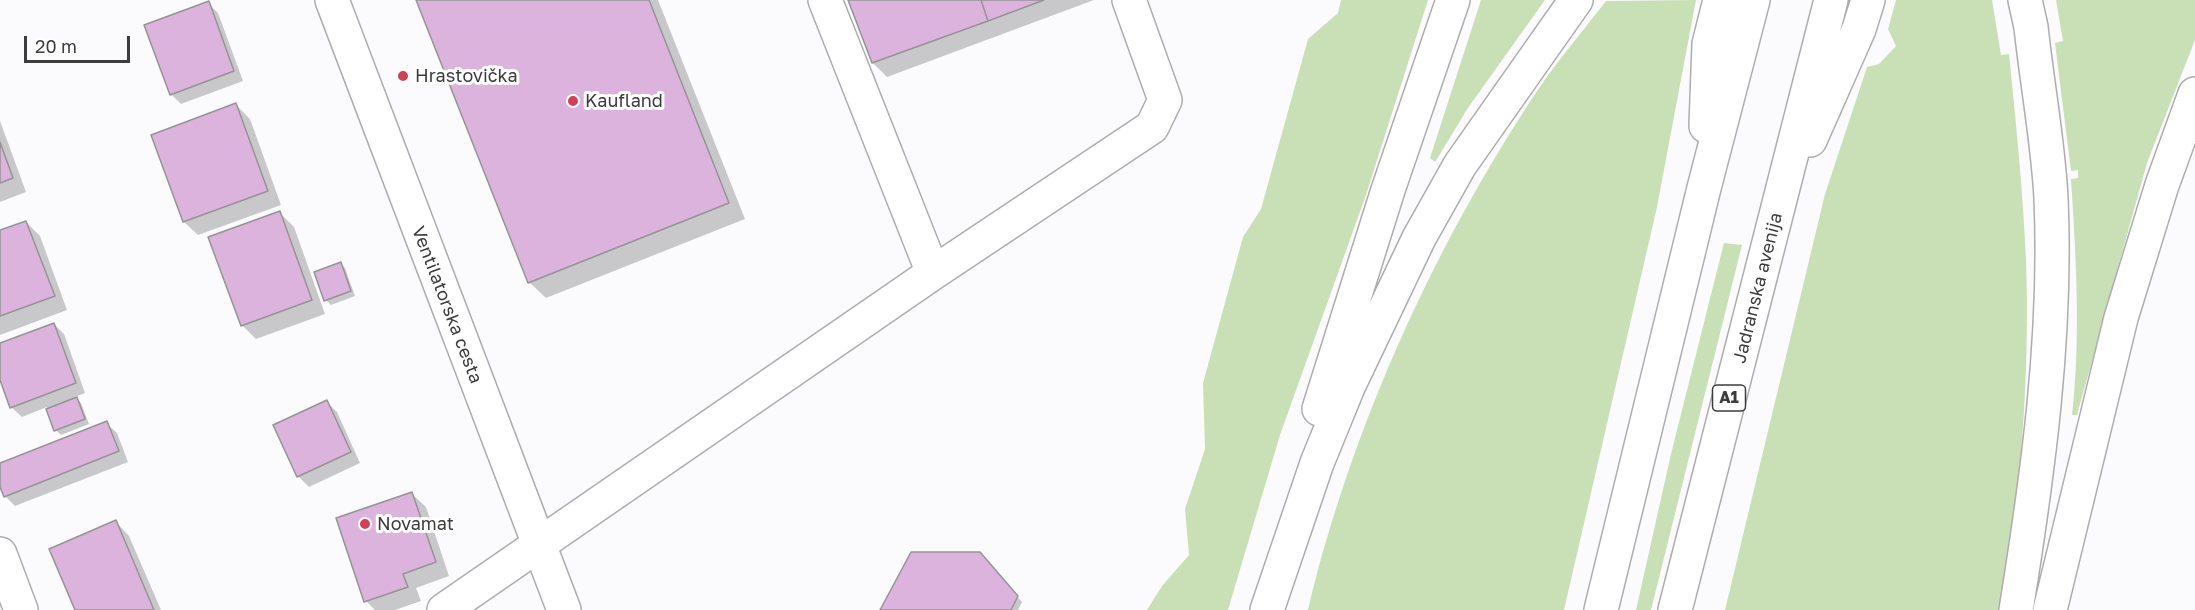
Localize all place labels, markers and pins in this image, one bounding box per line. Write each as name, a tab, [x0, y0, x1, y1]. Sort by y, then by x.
place label: Hrastovička	[415, 65, 518, 87]
marker: Hrastovička	[396, 69, 410, 83]
place label: Kaufland	[585, 90, 663, 112]
marker: Kaufland	[566, 94, 580, 108]
place label: Novamat	[377, 513, 454, 535]
marker: Novamat	[358, 517, 372, 531]

